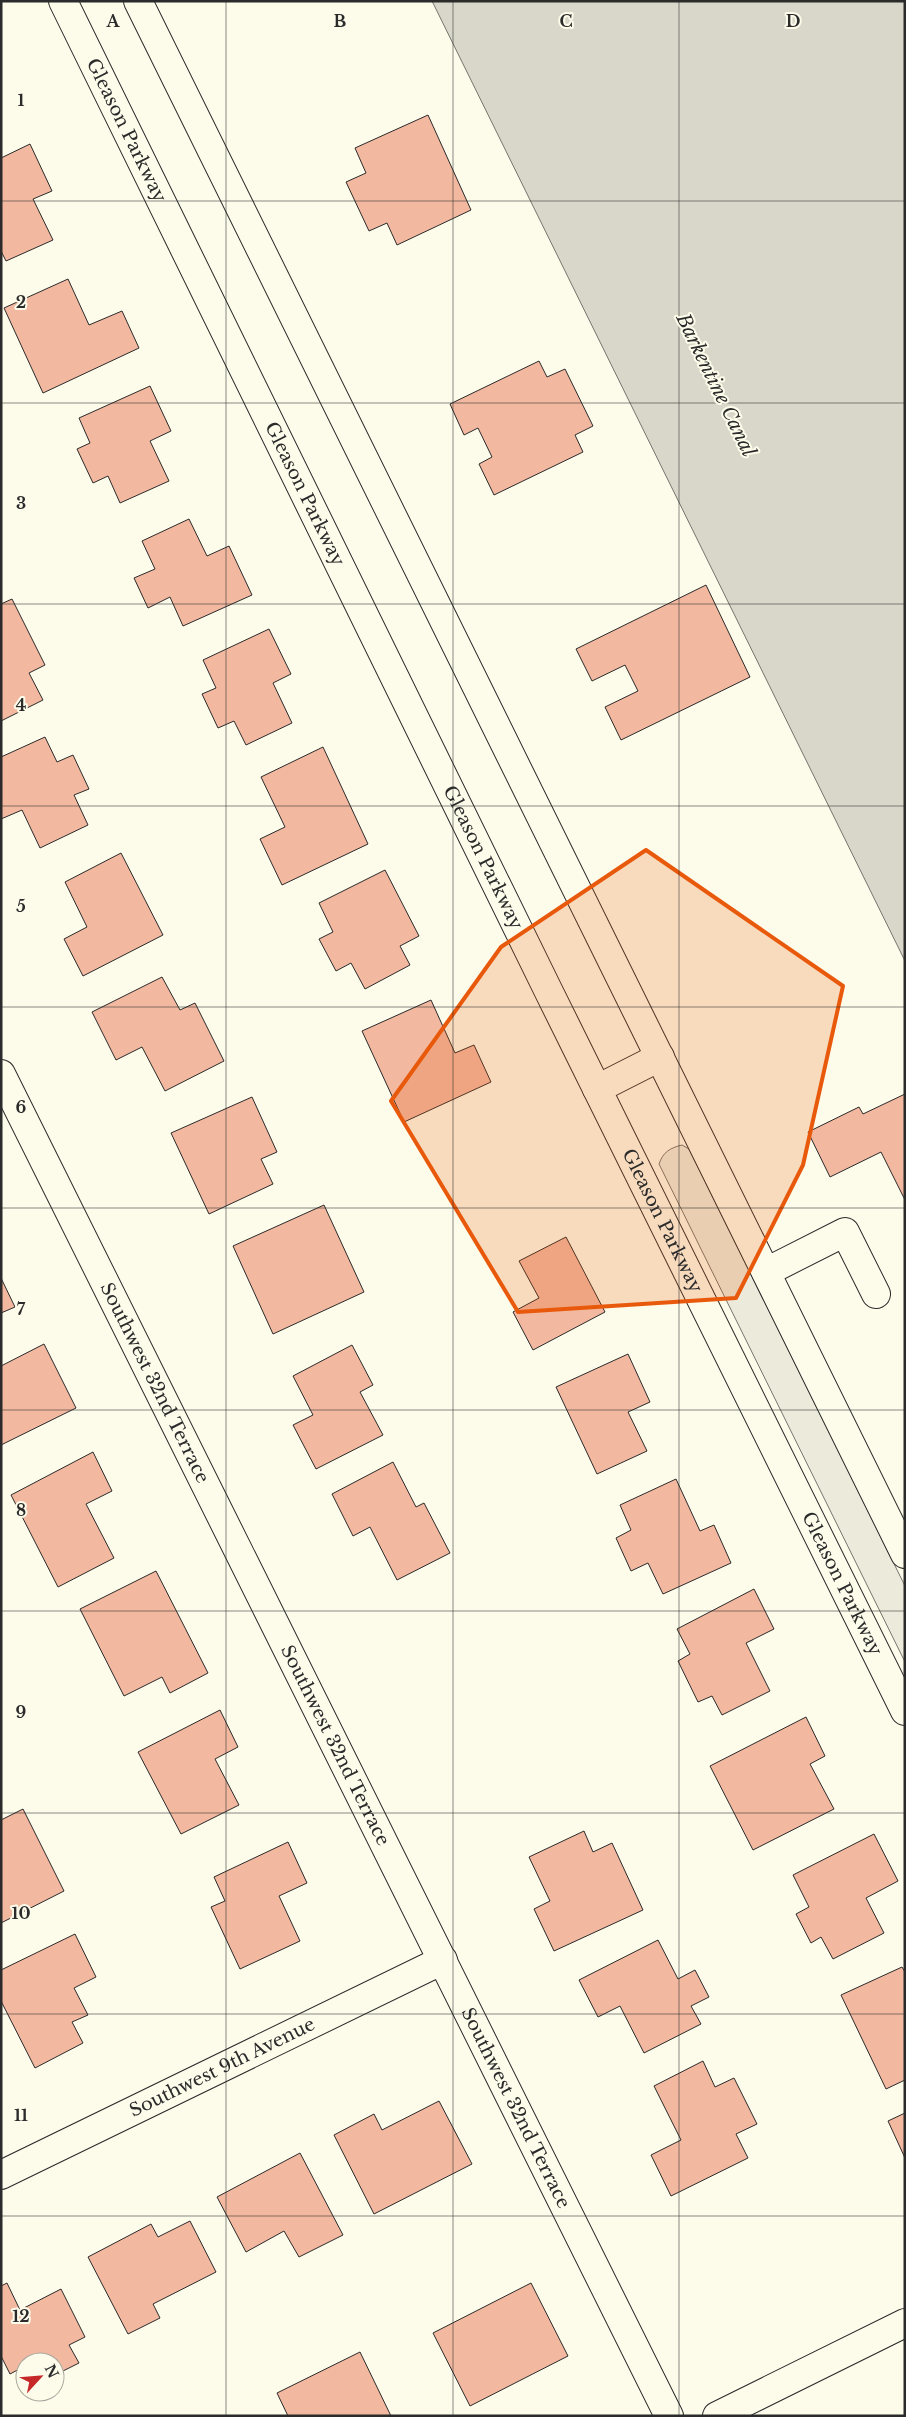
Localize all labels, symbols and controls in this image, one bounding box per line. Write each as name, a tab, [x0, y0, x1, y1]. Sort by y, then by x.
text: A	[106, 11, 121, 31]
text: B	[334, 11, 347, 31]
text: C	[559, 11, 573, 31]
text: D	[786, 11, 800, 31]
street label: Gleason Parkway	[82, 55, 171, 206]
text: 1	[18, 90, 25, 110]
text: 2	[16, 292, 26, 312]
water label: Barkentine Canal	[671, 309, 761, 460]
street label: Gleason Parkway	[260, 418, 349, 570]
text: 3	[16, 493, 26, 513]
text: 4	[16, 695, 26, 715]
street label: Gleason Parkway	[439, 782, 528, 934]
text: 5	[16, 896, 26, 916]
text: 6	[16, 1097, 27, 1117]
street label: Gleason Parkway	[617, 1145, 707, 1297]
street label: Southwest 32nd Terrace	[96, 1279, 214, 1487]
text: 7	[17, 1299, 26, 1319]
text: 8	[16, 1500, 26, 1520]
street label: Gleason Parkway	[797, 1508, 887, 1660]
street label: Southwest 32nd Terrace	[276, 1641, 394, 1849]
text: 9	[16, 1702, 27, 1722]
text: 10	[11, 1903, 31, 1923]
street label: Southwest 32nd Terrace	[457, 2004, 575, 2212]
street label: Southwest 9th Avenue	[126, 2013, 319, 2122]
text: 11	[14, 2105, 28, 2125]
text: 12	[12, 2306, 30, 2326]
north arrow	[15, 2352, 65, 2402]
text: N	[41, 2361, 63, 2381]

